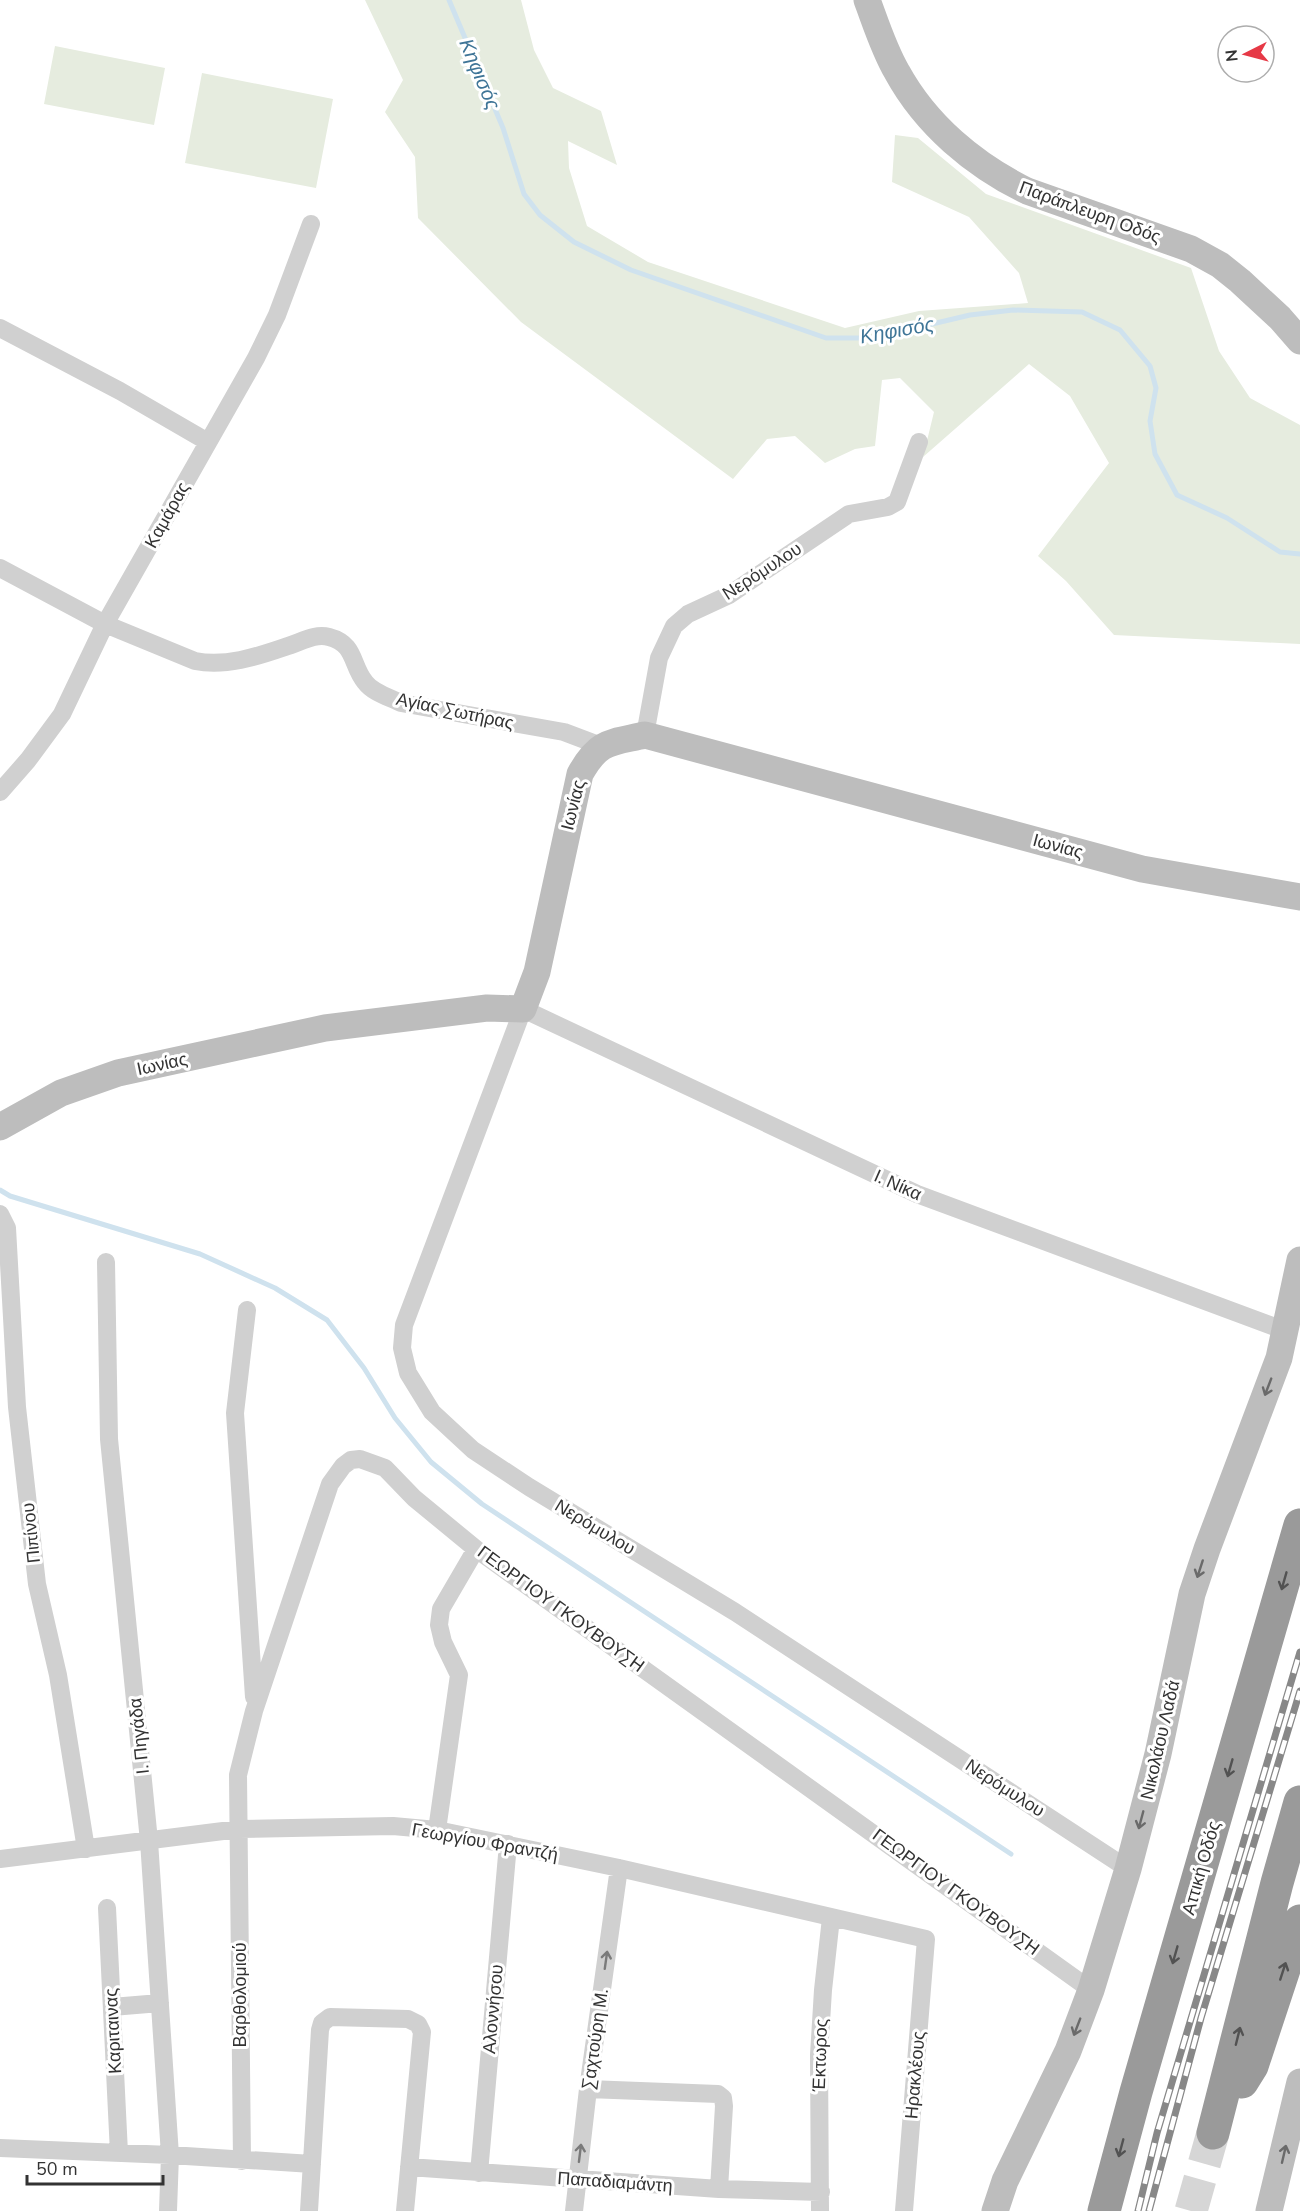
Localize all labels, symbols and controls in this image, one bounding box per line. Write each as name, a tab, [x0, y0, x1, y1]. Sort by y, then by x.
north arrow	[1216, 24, 1276, 84]
water label: Κηφισός	[452, 34, 507, 114]
text: N	[1221, 48, 1244, 63]
street label: Παράπλευρη Οδός	[1016, 175, 1164, 249]
water label: Κηφισός	[858, 311, 937, 350]
street label: Καμάρας	[139, 477, 195, 552]
street label: Νερόμυλου	[718, 536, 806, 606]
street label: Αγίας Σωτήρας	[394, 687, 516, 735]
street label: Ιωνίας	[555, 777, 591, 833]
street label: Ιωνίας	[1030, 828, 1086, 864]
street label: Ιωνίας	[134, 1047, 190, 1081]
street label: Ι. Νίκα	[870, 1164, 926, 1206]
one-way arrow	[1262, 1377, 1273, 1396]
street label: Νερόμυλου	[550, 1494, 640, 1560]
street label: Πιπίνου	[16, 1502, 46, 1564]
street label: ΓΕΩΡΓΙΟΥ ΓΚΟΥΒΟΥΣΗ	[473, 1540, 649, 1678]
one-way arrow	[1194, 1559, 1205, 1578]
one-way arrow	[1278, 1571, 1289, 1590]
street label: Νικολάου Λαδά	[1135, 1678, 1185, 1802]
street label: Ι. Πηγάδα	[123, 1697, 155, 1775]
street label: Νερόμυλου	[961, 1753, 1049, 1823]
one-way arrow	[1223, 1758, 1235, 1777]
one-way arrow	[1134, 1810, 1146, 1829]
street label: Γεωργίου Φραντζή	[410, 1817, 560, 1867]
street label: Αττική Οδός	[1176, 1818, 1226, 1918]
street label: ΓΕΩΡΓΙΟΥ ΓΚΟΥΒΟΥΣΗ	[868, 1823, 1044, 1961]
street label: Βαρθολομιού	[228, 1942, 252, 2048]
one-way arrow	[1169, 1946, 1180, 1965]
one-way arrow	[600, 1950, 611, 1970]
one-way arrow	[1279, 1962, 1290, 1981]
street label: Αλοννήσου	[477, 1963, 509, 2055]
street label: Καριταινας	[99, 1987, 127, 2074]
street label: Σαχτούρη Μ.	[576, 1987, 614, 2091]
one-way arrow	[1071, 2017, 1082, 2036]
street label: Έκτωρος	[807, 2018, 833, 2093]
one-way arrow	[1232, 2027, 1244, 2046]
street label: Ηρακλέους	[899, 2030, 931, 2120]
one-way arrow	[1115, 2138, 1126, 2157]
one-way arrow	[575, 2143, 586, 2163]
one-way arrow	[1278, 2145, 1290, 2164]
scale bar	[27, 2148, 164, 2186]
text: 50 m	[36, 2157, 78, 2181]
street label: Παπαδιαμάντη	[557, 2166, 673, 2198]

